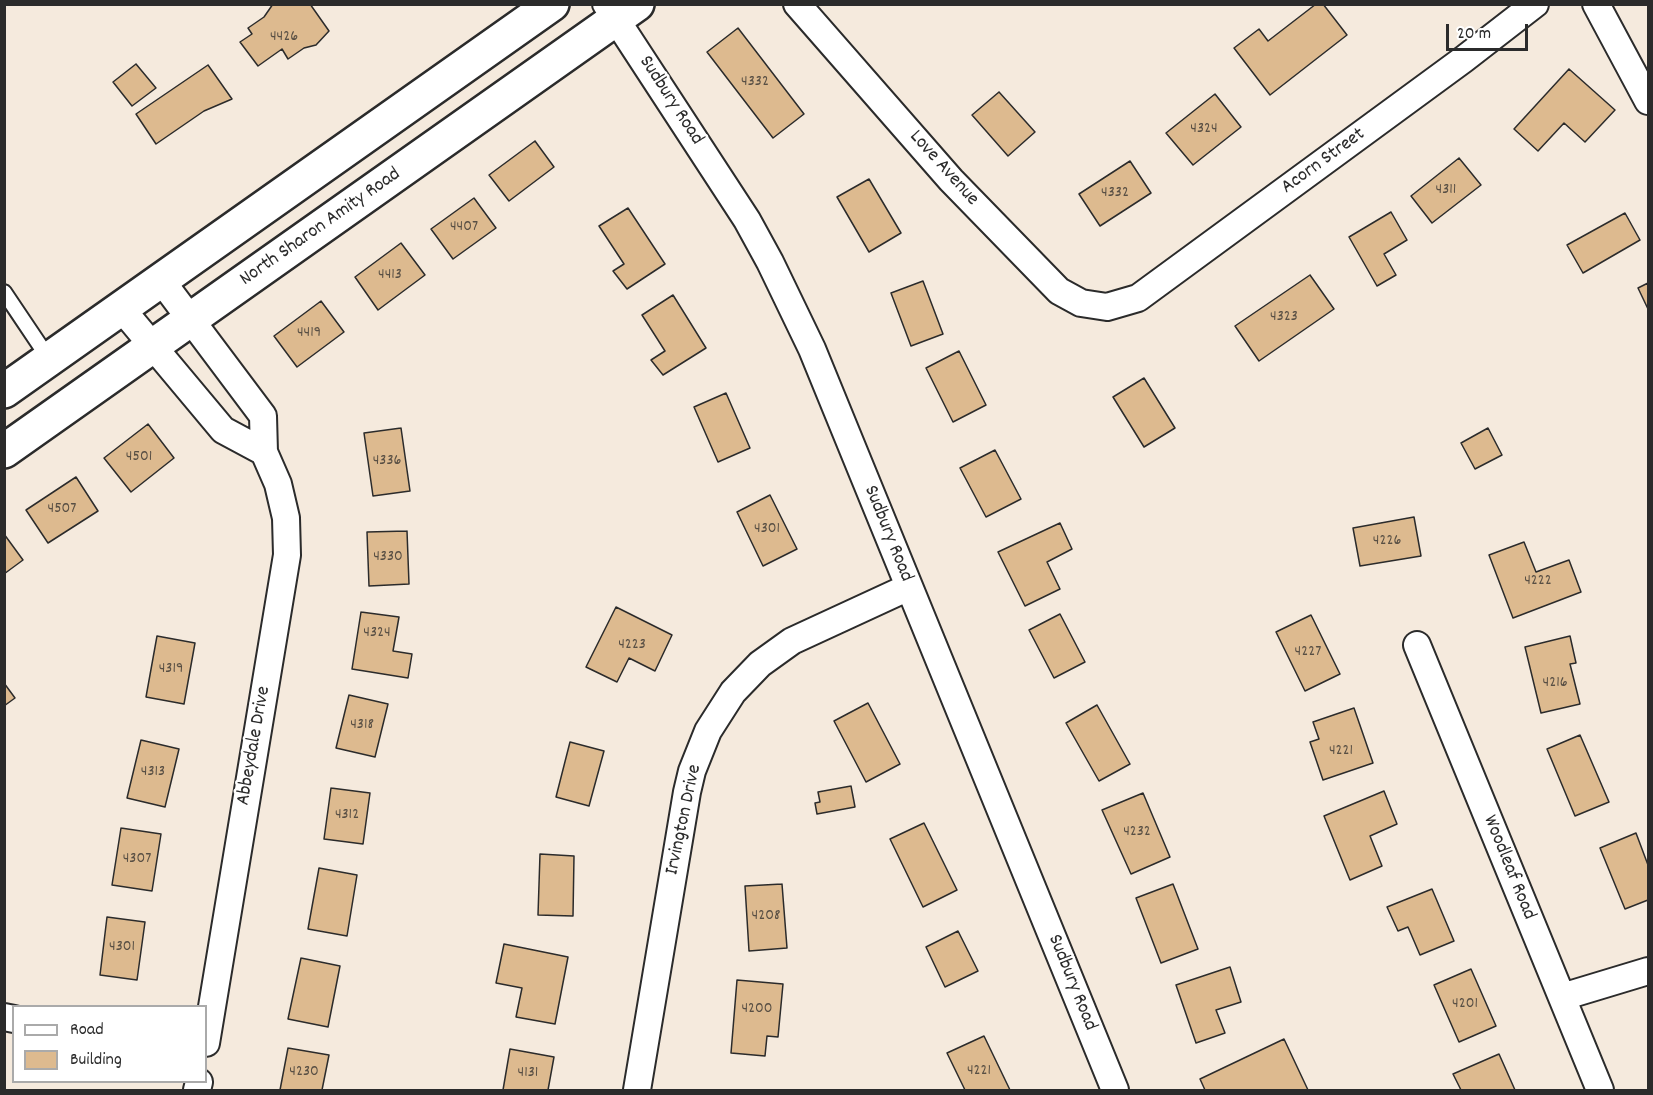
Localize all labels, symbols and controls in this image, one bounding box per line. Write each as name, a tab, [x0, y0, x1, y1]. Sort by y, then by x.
scale bar	[1449, 12, 1532, 50]
text: 20 m	[1457, 22, 1491, 47]
house number: 4426	[270, 28, 298, 48]
street label: Sudbury Road	[632, 52, 708, 150]
house number: 4332	[741, 73, 769, 93]
house number: 4324	[1190, 120, 1218, 140]
street label: Acorn Street	[1277, 124, 1371, 200]
street label: Love Avenue	[903, 126, 983, 212]
street label: North Sharon Amity Road	[236, 164, 406, 292]
house number: 4311	[1436, 181, 1456, 201]
house number: 4332	[1101, 184, 1129, 204]
house number: 4407	[450, 218, 478, 238]
house number: 4413	[378, 266, 402, 286]
house number: 4323	[1270, 308, 1298, 328]
house number: 4419	[297, 324, 321, 344]
house number: 4501	[126, 448, 152, 468]
house number: 4336	[373, 452, 401, 472]
street label: Sudbury Road	[857, 482, 917, 586]
house number: 4507	[48, 500, 76, 520]
house number: 4301	[754, 520, 780, 540]
house number: 4226	[1373, 532, 1401, 552]
house number: 4330	[373, 548, 403, 568]
house number: 4222	[1524, 572, 1552, 592]
house number: 4324	[363, 624, 391, 644]
house number: 4223	[618, 636, 646, 656]
house number: 4227	[1295, 643, 1321, 663]
house number: 4319	[159, 660, 183, 680]
house number: 4216	[1543, 674, 1567, 694]
street label: Abbeydale Drive	[233, 685, 277, 807]
house number: 4318	[350, 716, 374, 736]
house number: 4221	[1329, 742, 1353, 762]
house number: 4313	[141, 763, 165, 783]
street label: Irvington Drive	[662, 763, 708, 877]
house number: 4312	[335, 806, 359, 826]
street label: Woodleaf Road	[1476, 812, 1540, 924]
house number: 4232	[1123, 823, 1151, 843]
house number: 4307	[123, 850, 151, 870]
house number: 4208	[752, 907, 780, 927]
street label: Sudbury Road	[1041, 931, 1101, 1035]
house number: 4301	[109, 938, 135, 958]
house number: 4201	[1452, 995, 1478, 1015]
house number: 4200	[741, 1000, 773, 1020]
legend	[12, 1005, 207, 1083]
text: Road	[70, 1018, 104, 1043]
text: Building	[70, 1048, 122, 1073]
house number: 4221	[967, 1062, 991, 1082]
house number: 4230	[289, 1063, 319, 1083]
house number: 4131	[518, 1064, 538, 1084]

